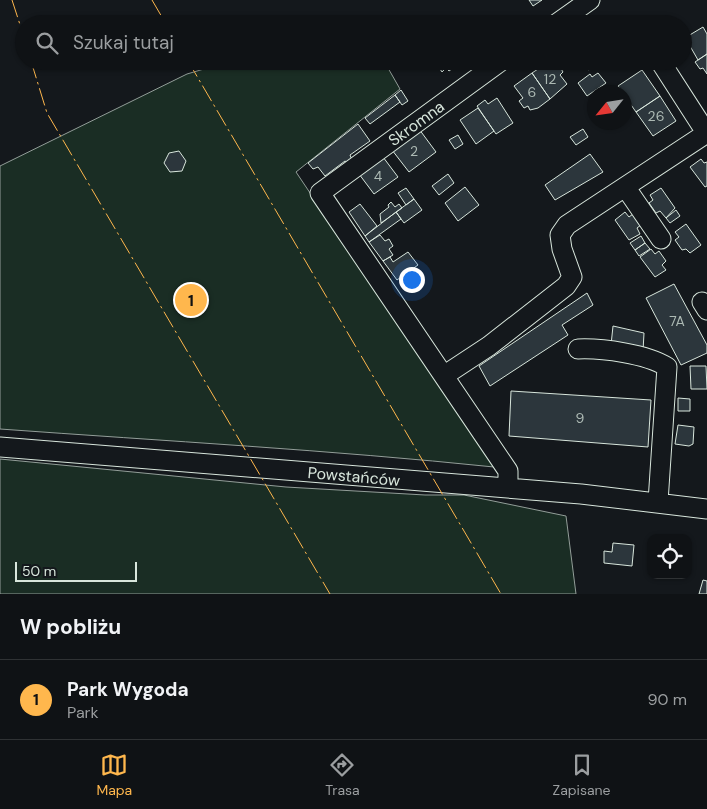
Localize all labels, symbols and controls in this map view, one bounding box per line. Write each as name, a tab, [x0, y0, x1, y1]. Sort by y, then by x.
search box	[15, 15, 692, 70]
icon: search	[33, 29, 61, 57]
text: Szukaj tutaj	[73, 30, 174, 55]
house number: 12	[544, 70, 556, 88]
house number: 6	[528, 83, 536, 101]
north arrow	[587, 85, 632, 130]
street label: Skromna	[384, 96, 449, 151]
house number: 26	[648, 107, 664, 125]
house number: 2	[410, 142, 418, 160]
house number: 4	[374, 167, 383, 185]
your location	[399, 267, 425, 293]
pin: 1	[175, 281, 207, 319]
house number: 7A	[669, 312, 685, 330]
house number: 9	[576, 409, 585, 427]
street label: Powstańców	[307, 462, 401, 491]
map controls	[647, 534, 692, 579]
button: locate	[647, 534, 692, 579]
scale bar	[15, 559, 138, 582]
text: 50 m	[22, 562, 56, 580]
text: W pobliżu	[20, 613, 121, 641]
text: Park Wygoda	[67, 677, 189, 702]
text: 1	[33, 689, 39, 710]
text: 90 m	[647, 689, 687, 710]
text: Park	[67, 702, 99, 723]
tab: Mapa	[96, 751, 132, 799]
tab: Trasa	[325, 751, 360, 799]
tab: Zapisane	[553, 751, 611, 799]

